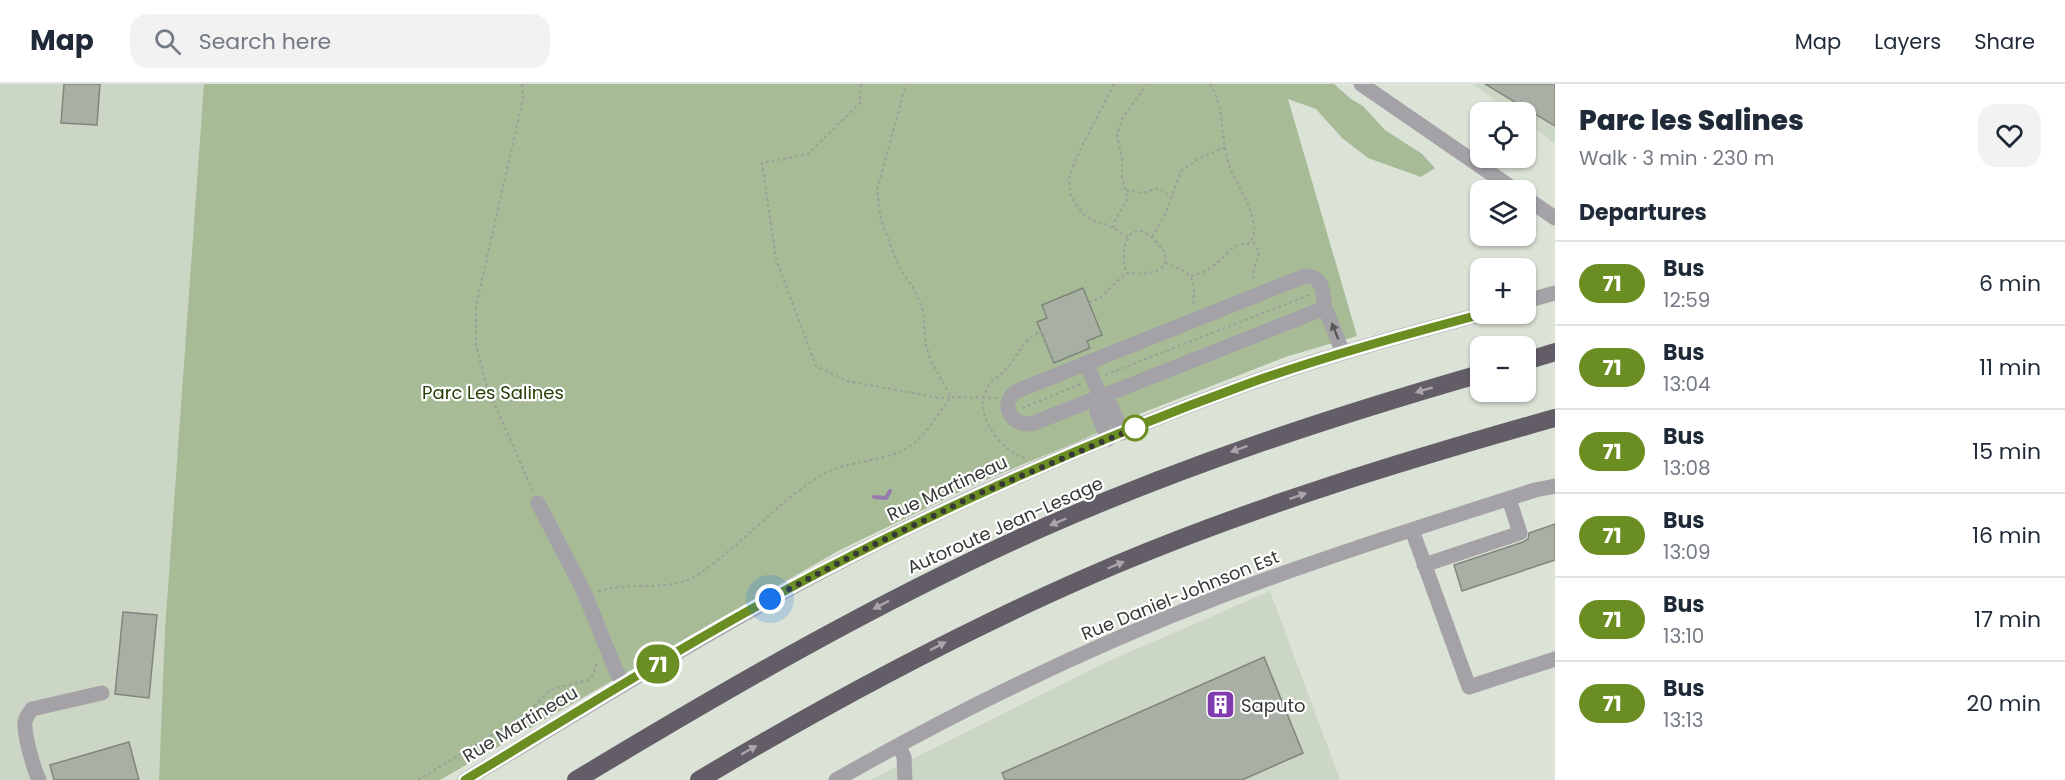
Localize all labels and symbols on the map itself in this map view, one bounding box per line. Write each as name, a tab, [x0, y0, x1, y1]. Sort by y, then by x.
one-way arrow	[1330, 321, 1340, 339]
park label: Parc Les Salines	[422, 380, 564, 405]
one-way arrow	[1415, 386, 1433, 395]
unlabelled marker	[1122, 415, 1148, 441]
one-way arrow	[1230, 445, 1248, 455]
street label: Rue Martineau	[883, 449, 1011, 527]
street label: Autoroute Jean-Lesage	[903, 470, 1107, 580]
one-way arrow	[1289, 490, 1307, 500]
one-way arrow	[1048, 517, 1066, 527]
street label: Rue Daniel-Johnson Est	[1077, 544, 1283, 646]
one-way arrow	[1107, 560, 1125, 570]
your location	[755, 584, 785, 614]
one-way arrow	[873, 600, 890, 610]
one-way arrow	[930, 642, 947, 651]
line badge: 71	[631, 644, 685, 684]
street label: Rue Martineau	[458, 680, 582, 768]
building icon: Saputo	[1204, 689, 1236, 721]
place label: Saputo	[1241, 693, 1306, 718]
one-way arrow	[741, 745, 758, 755]

